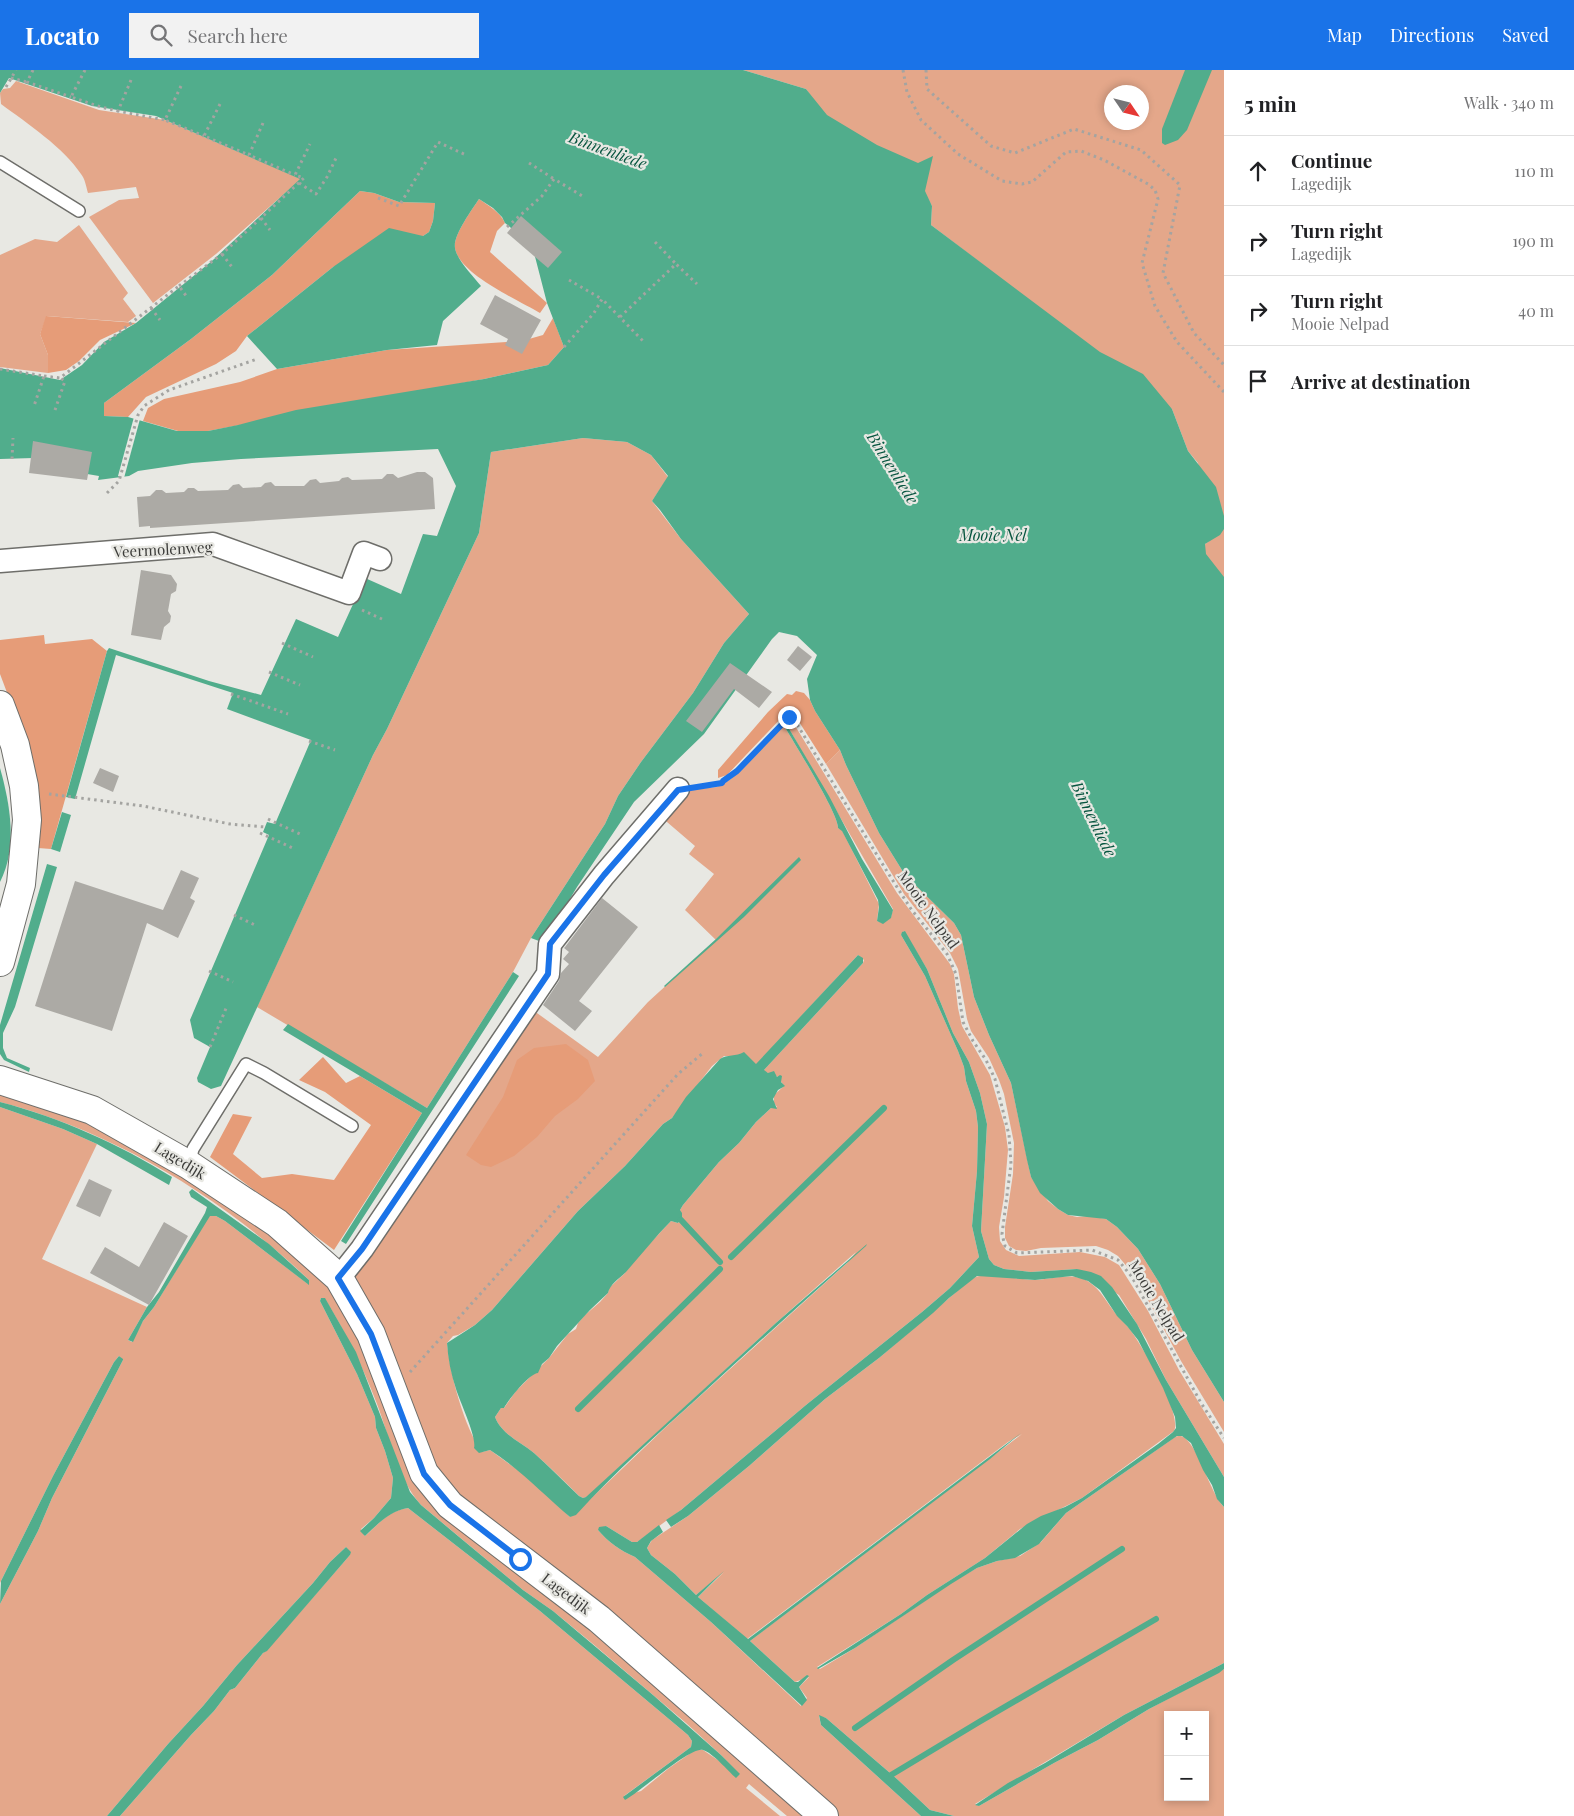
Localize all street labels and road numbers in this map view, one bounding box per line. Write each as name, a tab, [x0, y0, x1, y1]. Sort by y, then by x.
street label: Veermolenweg	[112, 536, 213, 562]
street label: Mooie Nelpad	[894, 866, 964, 953]
street label: Lagedijk	[151, 1137, 211, 1184]
street label: Mooie Nelpad	[1125, 1256, 1189, 1345]
street label: Lagedijk	[538, 1568, 596, 1619]

